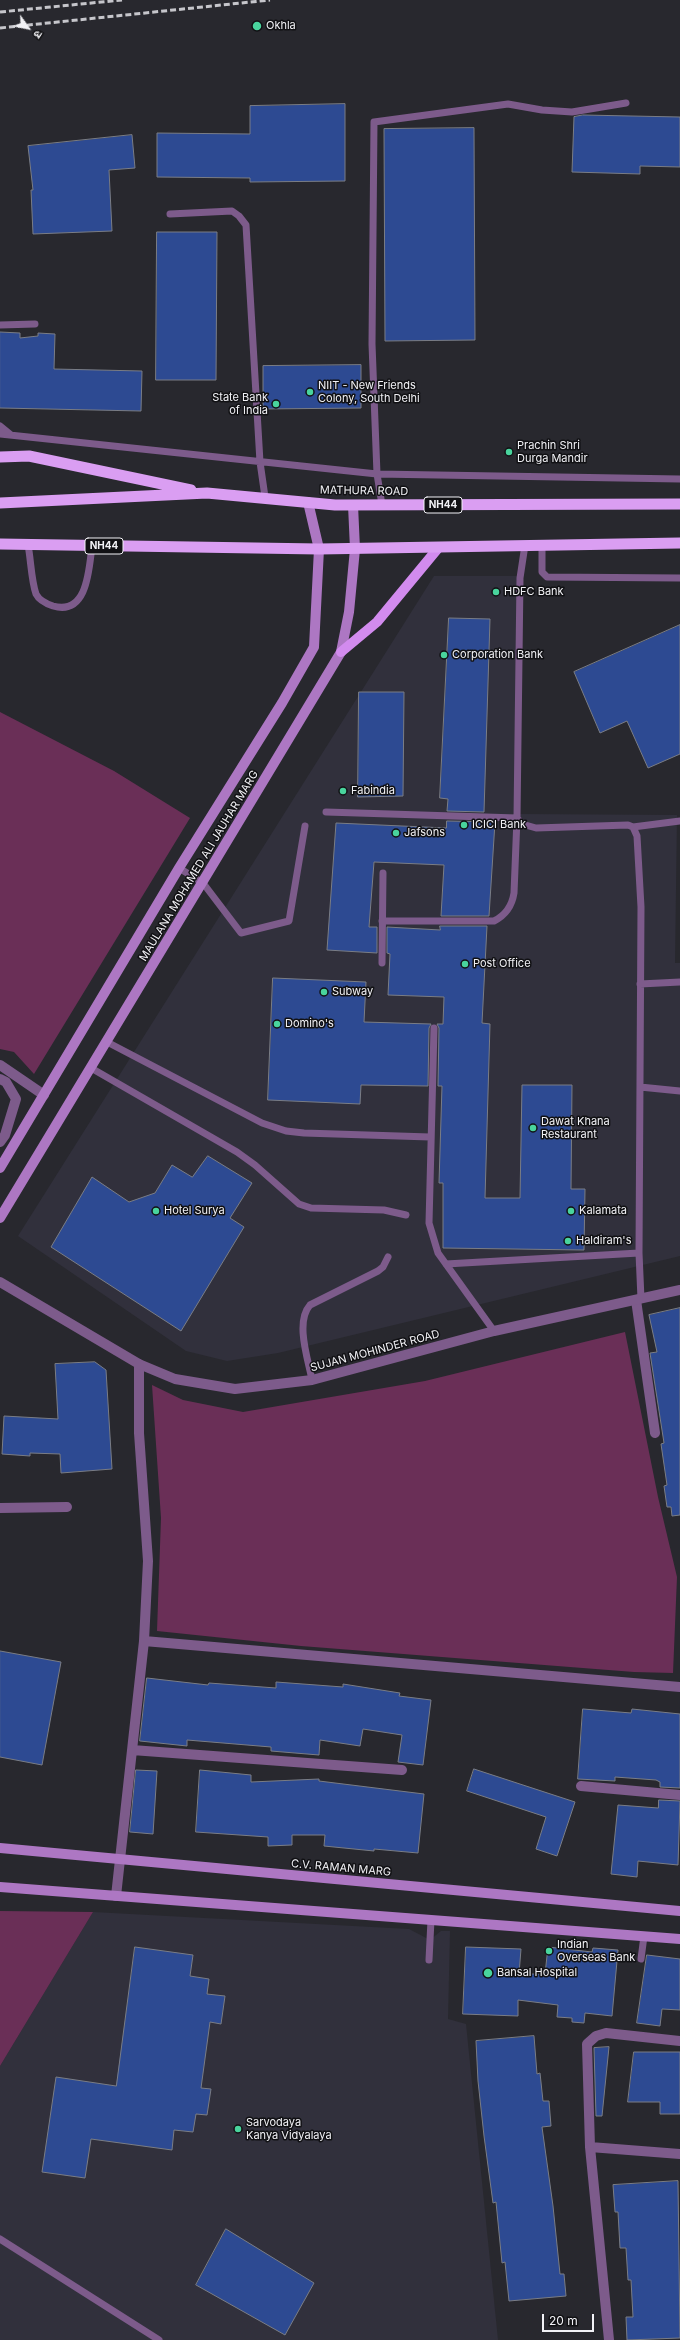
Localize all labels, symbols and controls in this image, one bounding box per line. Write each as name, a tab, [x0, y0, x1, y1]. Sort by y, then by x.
north arrow	[8, 8, 48, 48]
place label: Okhla	[266, 19, 296, 33]
marker: Okhla	[251, 20, 263, 32]
text: उ	[30, 28, 46, 41]
place label: NIIT - New Friends Colony, South Delhi	[318, 379, 420, 405]
marker: NIIT - New Friends Colony, South Delhi	[305, 387, 315, 397]
place label: State Bank of India	[212, 391, 268, 417]
marker: State Bank of India	[271, 399, 281, 409]
place label: Prachin Shri Durga Mandir	[517, 439, 588, 465]
marker: Prachin Shri Durga Mandir	[504, 447, 514, 457]
street label: MATHURA ROAD	[320, 484, 408, 498]
road number: NH44	[424, 497, 462, 513]
road number: NH44	[85, 538, 123, 554]
place label: HDFC Bank	[504, 585, 564, 599]
marker: HDFC Bank	[491, 587, 501, 597]
place label: Corporation Bank	[452, 648, 543, 662]
marker: Corporation Bank	[439, 650, 449, 660]
street label: MAULANA MOHAMED ALI JAUHAR MARG	[137, 768, 261, 964]
place label: Fabindia	[351, 784, 395, 798]
marker: Fabindia	[338, 786, 348, 796]
place label: ICICI Bank	[472, 818, 526, 832]
marker: ICICI Bank	[459, 820, 469, 830]
place label: Jafsons	[404, 826, 445, 840]
marker: Jafsons	[391, 828, 401, 838]
place label: Post Office	[473, 957, 531, 971]
marker: Post Office	[460, 959, 470, 969]
place label: Subway	[332, 985, 373, 999]
marker: Subway	[319, 987, 329, 997]
place label: Domino's	[285, 1017, 334, 1031]
marker: Domino's	[272, 1019, 282, 1029]
place label: Dawat Khana Restaurant	[541, 1115, 610, 1141]
marker: Dawat Khana Restaurant	[528, 1123, 538, 1133]
place label: Hotel Surya	[164, 1204, 225, 1218]
place label: Kalamata	[579, 1204, 627, 1218]
marker: Hotel Surya	[151, 1206, 161, 1216]
marker: Kalamata	[566, 1206, 576, 1216]
place label: Haldiram's	[576, 1234, 631, 1248]
marker: Haldiram's	[563, 1236, 573, 1246]
street label: SUJAN MOHINDER ROAD	[309, 1327, 441, 1375]
street label: C.V. RAMAN MARG	[290, 1857, 392, 1879]
place label: Indian Overseas Bank	[557, 1938, 635, 1964]
marker: Indian Overseas Bank	[544, 1946, 554, 1956]
place label: Bansal Hospital	[497, 1966, 577, 1980]
marker: Bansal Hospital	[482, 1967, 494, 1979]
place label: Sarvodaya Kanya Vidyalaya	[246, 2116, 332, 2142]
marker: Sarvodaya Kanya Vidyalaya	[233, 2124, 243, 2134]
scale bar	[544, 2306, 596, 2332]
text: 20 m	[549, 2313, 578, 2328]

